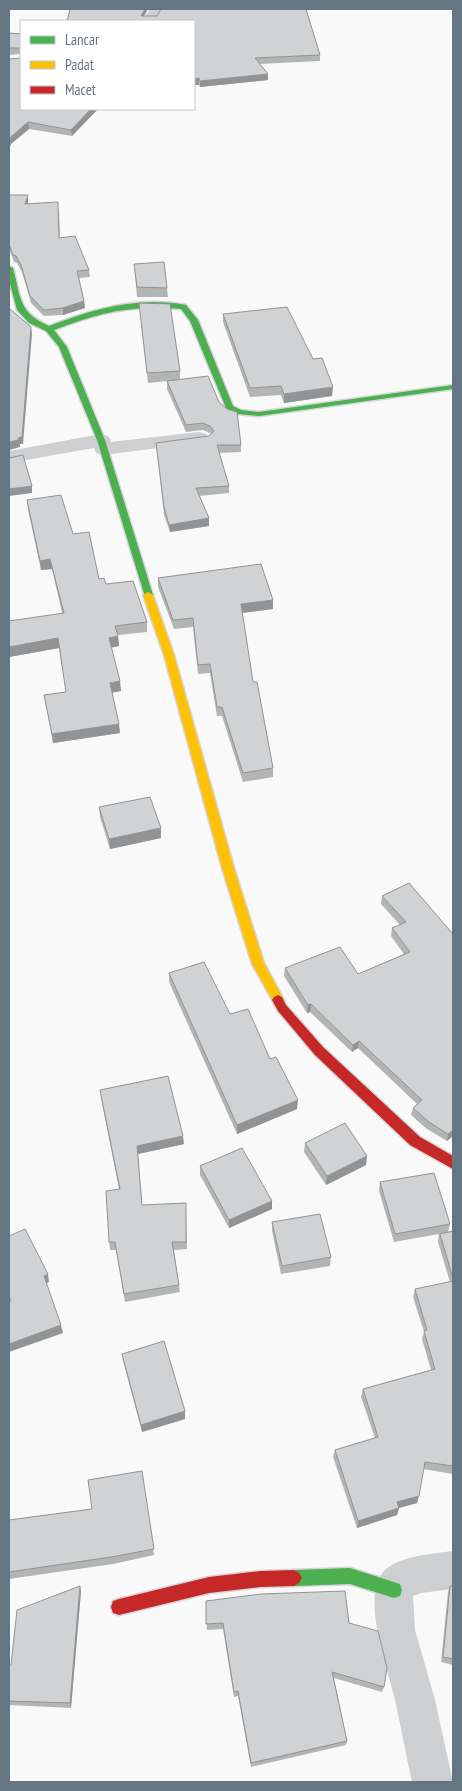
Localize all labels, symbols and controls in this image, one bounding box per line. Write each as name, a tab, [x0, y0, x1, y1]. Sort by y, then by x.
legend	[20, 20, 195, 110]
text: Lancar	[65, 30, 100, 49]
text: Padat	[65, 55, 94, 74]
text: Macet	[65, 80, 96, 99]

